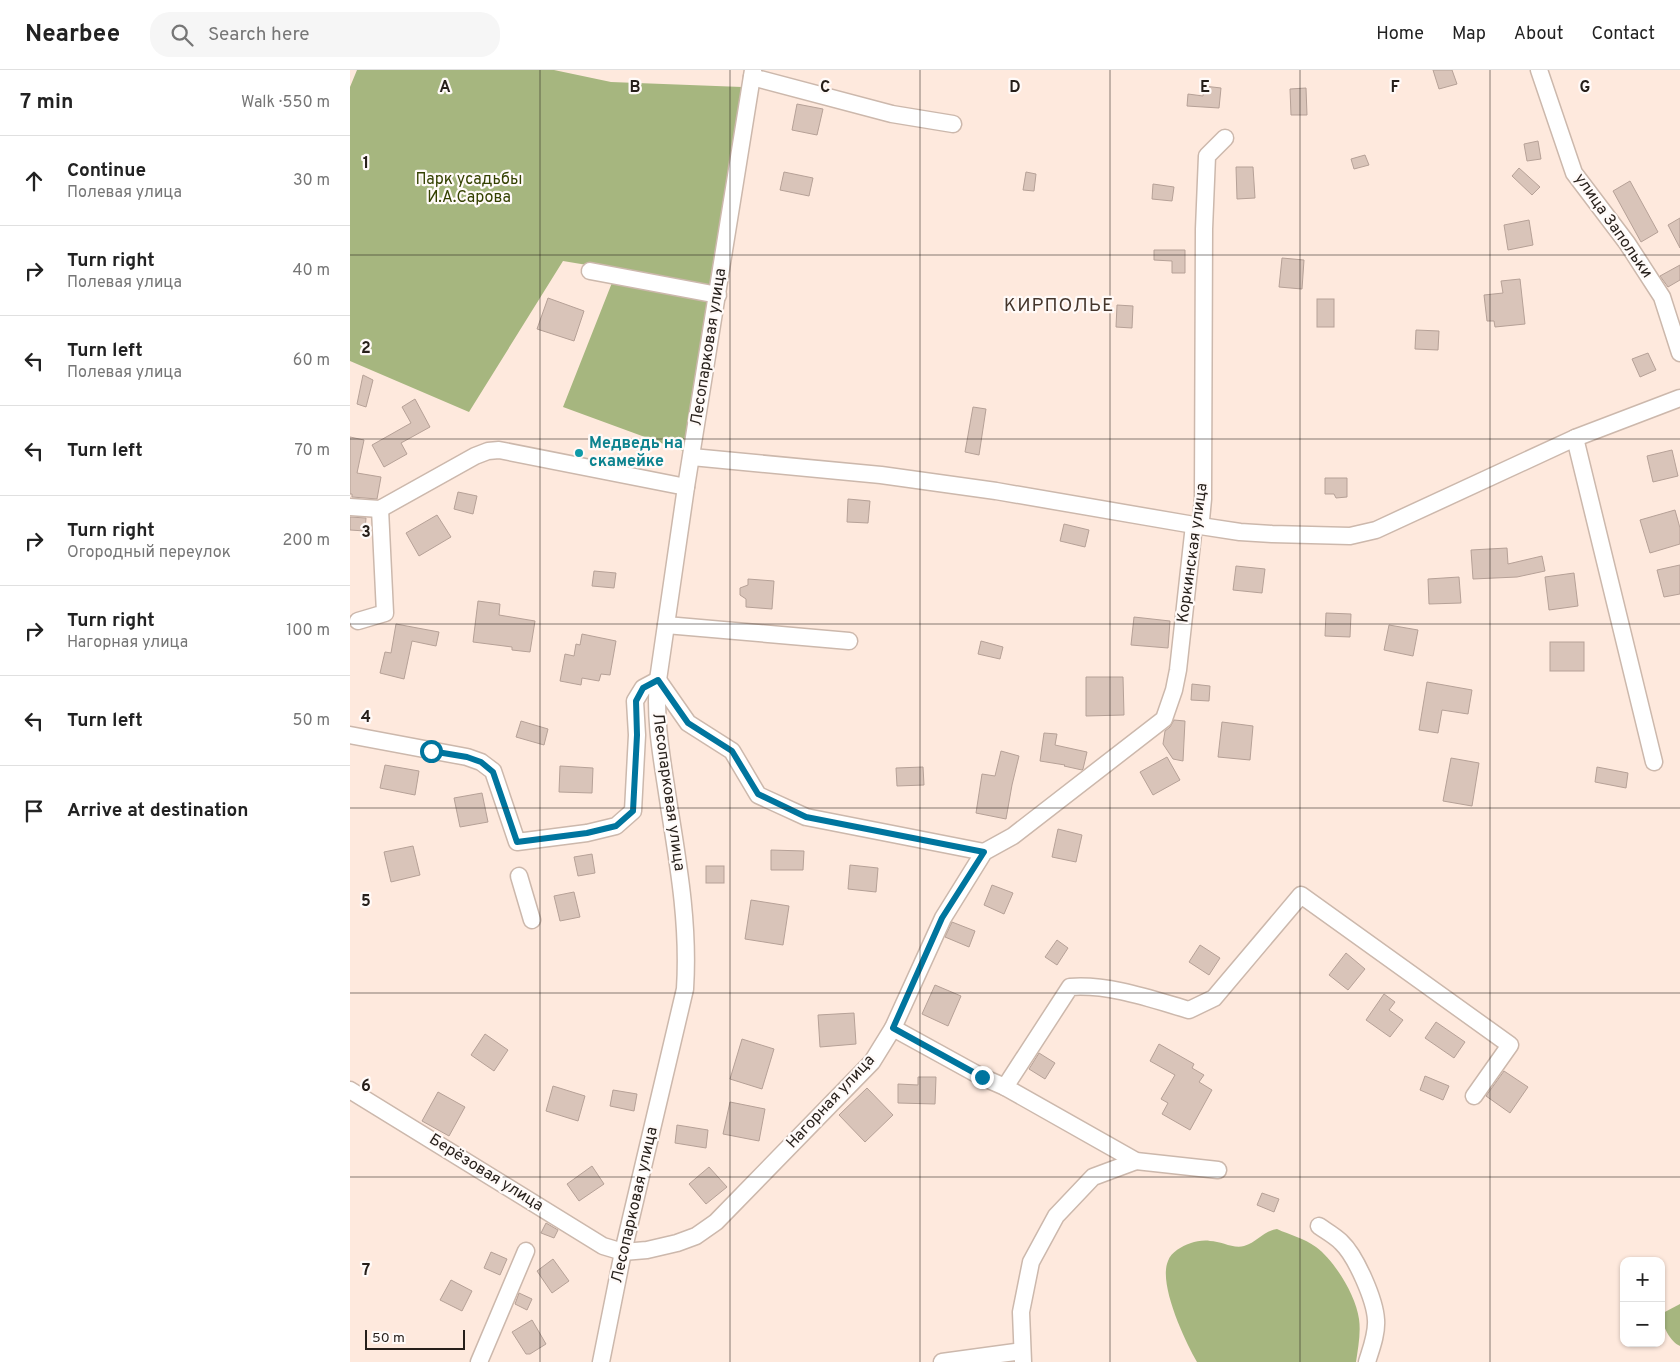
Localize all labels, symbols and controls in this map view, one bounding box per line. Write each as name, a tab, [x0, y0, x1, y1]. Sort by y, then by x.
search box	[150, 12, 500, 57]
text: Nearbee	[25, 20, 120, 50]
icon: search	[168, 21, 196, 49]
text: Search here	[208, 23, 310, 47]
text: Home	[1376, 23, 1424, 46]
text: Map	[1452, 23, 1486, 46]
text: About	[1514, 23, 1563, 46]
text: Contact	[1591, 23, 1655, 46]
text: A	[439, 78, 451, 98]
text: B	[629, 78, 641, 98]
text: C	[820, 78, 830, 98]
text: D	[1009, 78, 1021, 98]
text: E	[1200, 78, 1210, 98]
text: F	[1390, 78, 1400, 98]
text: G	[1580, 78, 1590, 98]
text: 7 min	[20, 89, 73, 116]
text: Walk · 550 m	[241, 93, 330, 113]
text: 1	[363, 154, 369, 174]
text: Continue	[67, 159, 146, 183]
icon: ahead	[20, 167, 48, 195]
park label: Парк усадьбы И.А.Сарова	[416, 170, 522, 208]
street label: улица Запольки	[1569, 170, 1657, 282]
text: 30 m	[293, 171, 330, 191]
text: Полевая улица	[67, 183, 182, 203]
text: Turn right	[67, 249, 155, 273]
icon: right	[20, 257, 48, 285]
text: 40 m	[292, 261, 330, 281]
street label: Лесопарковая улица	[687, 267, 731, 427]
text: Полевая улица	[67, 273, 182, 293]
district label: КИРПОЛЬЕ	[1004, 294, 1114, 318]
text: Turn left	[67, 339, 143, 363]
text: 2	[361, 339, 371, 359]
icon: left	[20, 347, 48, 375]
text: 60 m	[293, 351, 330, 371]
text: Полевая улица	[67, 363, 182, 383]
place label: Медведь на скамейке	[589, 434, 683, 472]
icon: left	[20, 437, 48, 465]
text: Turn left	[67, 439, 143, 463]
text: 70 m	[295, 441, 330, 461]
marker: Медведь на скамейке	[573, 447, 585, 459]
street label: Коркинская улица	[1173, 482, 1213, 624]
text: Turn right	[67, 519, 155, 543]
text: 3	[361, 523, 371, 543]
icon: right	[20, 527, 48, 555]
text: 200 m	[282, 531, 330, 551]
text: Огородный переулок	[67, 543, 231, 563]
text: Turn right	[67, 609, 155, 633]
icon: right	[20, 617, 48, 645]
text: 100 m	[286, 621, 330, 641]
text: Нагорная улица	[67, 633, 188, 653]
icon: left	[20, 707, 48, 735]
text: 4	[361, 708, 371, 728]
text: Turn left	[67, 709, 143, 733]
text: 50 m	[293, 711, 330, 731]
street label: Лесопарковая улица	[647, 712, 689, 872]
route start	[420, 740, 443, 763]
icon: arrive	[20, 797, 48, 825]
text: Arrive at destination	[67, 799, 248, 823]
text: 5	[361, 892, 371, 912]
street label: Нагорная улица	[782, 1051, 880, 1153]
route end	[971, 1066, 994, 1089]
text: 6	[361, 1077, 371, 1097]
street label: Лесопарковая улица	[607, 1125, 663, 1285]
street label: Берёзовая улица	[425, 1130, 547, 1216]
map controls	[1620, 1257, 1665, 1347]
button: +	[1620, 1257, 1665, 1302]
text: 7	[362, 1261, 370, 1281]
button: −	[1620, 1302, 1665, 1347]
scale bar	[365, 1327, 465, 1350]
text: 50 m	[372, 1330, 405, 1347]

